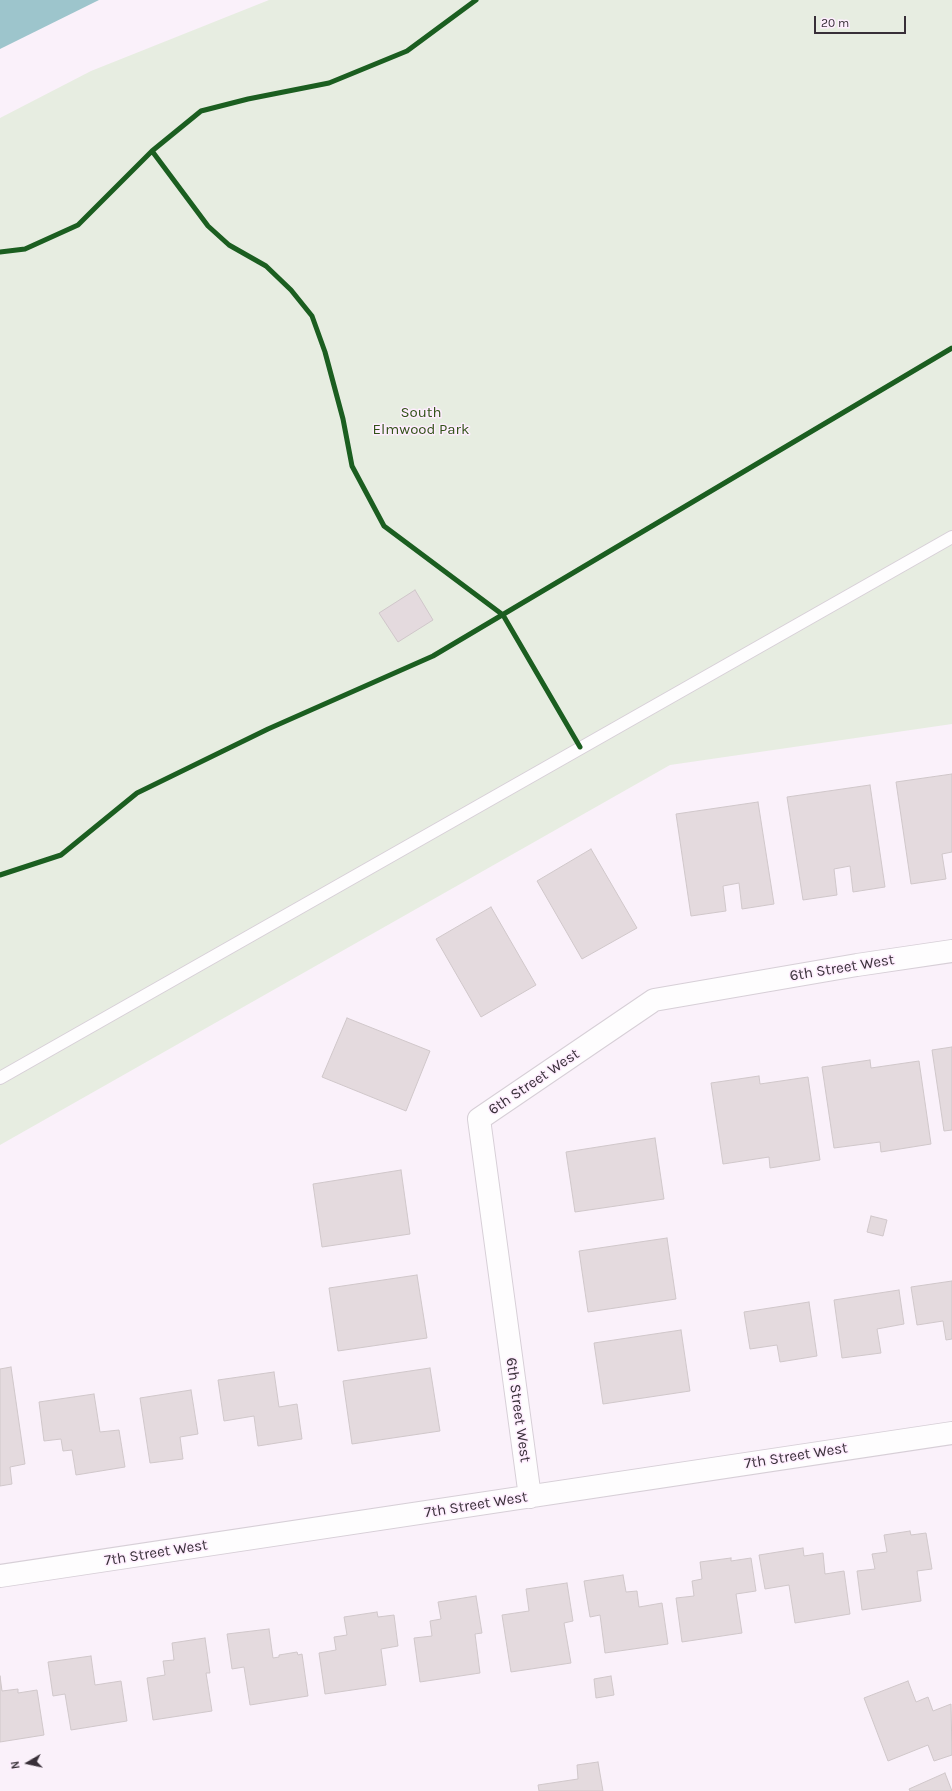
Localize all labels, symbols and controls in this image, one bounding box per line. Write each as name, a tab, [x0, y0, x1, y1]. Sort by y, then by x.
scale bar	[816, 8, 908, 34]
text: 20 m	[821, 16, 849, 30]
park label: South Elmwood Park	[373, 404, 469, 439]
street label: 6th Street West	[788, 951, 896, 985]
street label: 6th Street West	[485, 1045, 583, 1119]
street label: 6th Street West	[502, 1356, 534, 1464]
street label: 7th Street West	[743, 1439, 849, 1473]
street label: 7th Street West	[423, 1488, 529, 1522]
street label: 7th Street West	[103, 1536, 209, 1570]
north arrow	[8, 1743, 48, 1783]
text: N	[9, 1760, 23, 1770]

